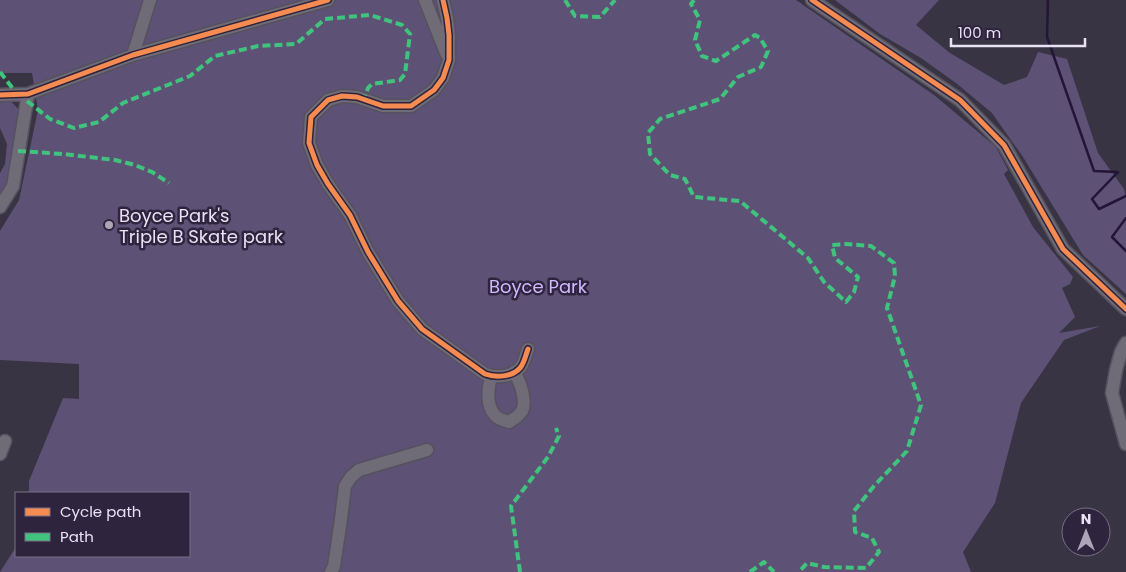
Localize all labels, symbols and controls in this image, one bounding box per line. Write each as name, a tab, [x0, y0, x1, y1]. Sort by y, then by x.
scale bar	[951, 15, 1085, 47]
text: 100 m	[958, 22, 1001, 43]
place label: Boyce Park's Triple B Skate park	[119, 203, 284, 249]
marker: Boyce Park's Triple B Skate park	[103, 219, 115, 231]
park label: Boyce Park	[489, 274, 588, 299]
legend	[15, 492, 190, 557]
text: Cycle path	[60, 501, 141, 522]
north arrow	[1061, 507, 1111, 557]
text: N	[1081, 509, 1091, 529]
text: Path	[60, 526, 94, 547]

